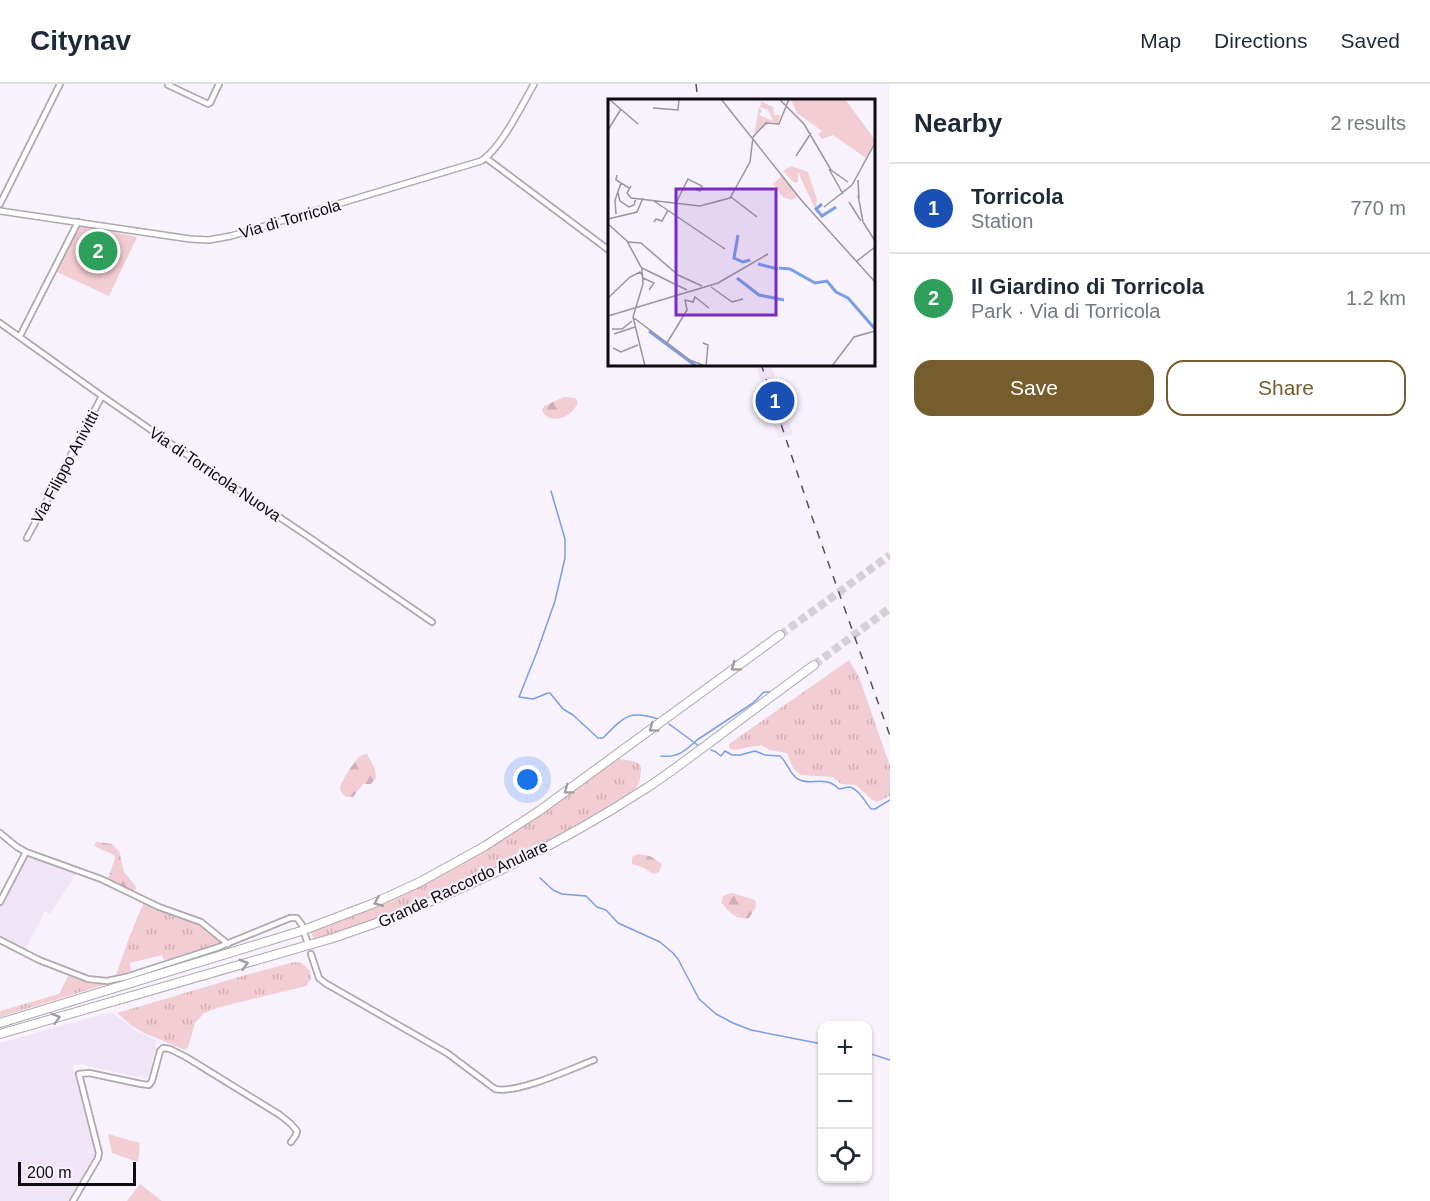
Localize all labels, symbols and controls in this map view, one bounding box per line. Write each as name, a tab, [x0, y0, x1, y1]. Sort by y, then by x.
text: Citynav	[30, 25, 131, 56]
text: Map	[1140, 29, 1181, 52]
text: Directions	[1214, 29, 1307, 52]
text: Saved	[1340, 29, 1400, 52]
inset map	[608, 99, 875, 366]
text: Nearby	[914, 108, 1002, 138]
text: 2 results	[1330, 112, 1406, 134]
text: Torricola	[971, 184, 1064, 209]
street label: Via di Torricola	[237, 196, 343, 242]
text: 1	[928, 197, 939, 219]
text: 770 m	[1350, 197, 1406, 219]
text: Station	[971, 210, 1033, 232]
pin: 2	[78, 228, 118, 274]
text: Il Giardino di Torricola	[971, 274, 1204, 299]
text: 2	[928, 287, 939, 309]
text: 1.2 km	[1346, 287, 1406, 309]
text: Park · Via di Torricola	[971, 300, 1160, 322]
button: Save	[914, 360, 1154, 416]
button: Share	[1166, 360, 1406, 416]
pin: 1	[756, 378, 794, 424]
street label: Via Filippo Anivitti	[28, 408, 102, 526]
street label: Via di Torricola Nuova	[146, 424, 284, 524]
one-way arrow	[731, 660, 742, 671]
one-way arrow	[648, 721, 659, 732]
your location	[513, 765, 542, 794]
one-way arrow	[564, 783, 575, 794]
street label: Grande Raccordo Anulare	[376, 837, 551, 931]
one-way arrow	[373, 895, 384, 907]
one-way arrow	[239, 959, 249, 972]
one-way arrow	[50, 1013, 61, 1025]
map controls	[818, 1021, 872, 1183]
button: +	[818, 1021, 872, 1075]
button: −	[818, 1075, 872, 1129]
button: locate	[818, 1129, 872, 1183]
scale bar	[18, 1159, 136, 1186]
text: 200 m	[27, 1164, 71, 1181]

